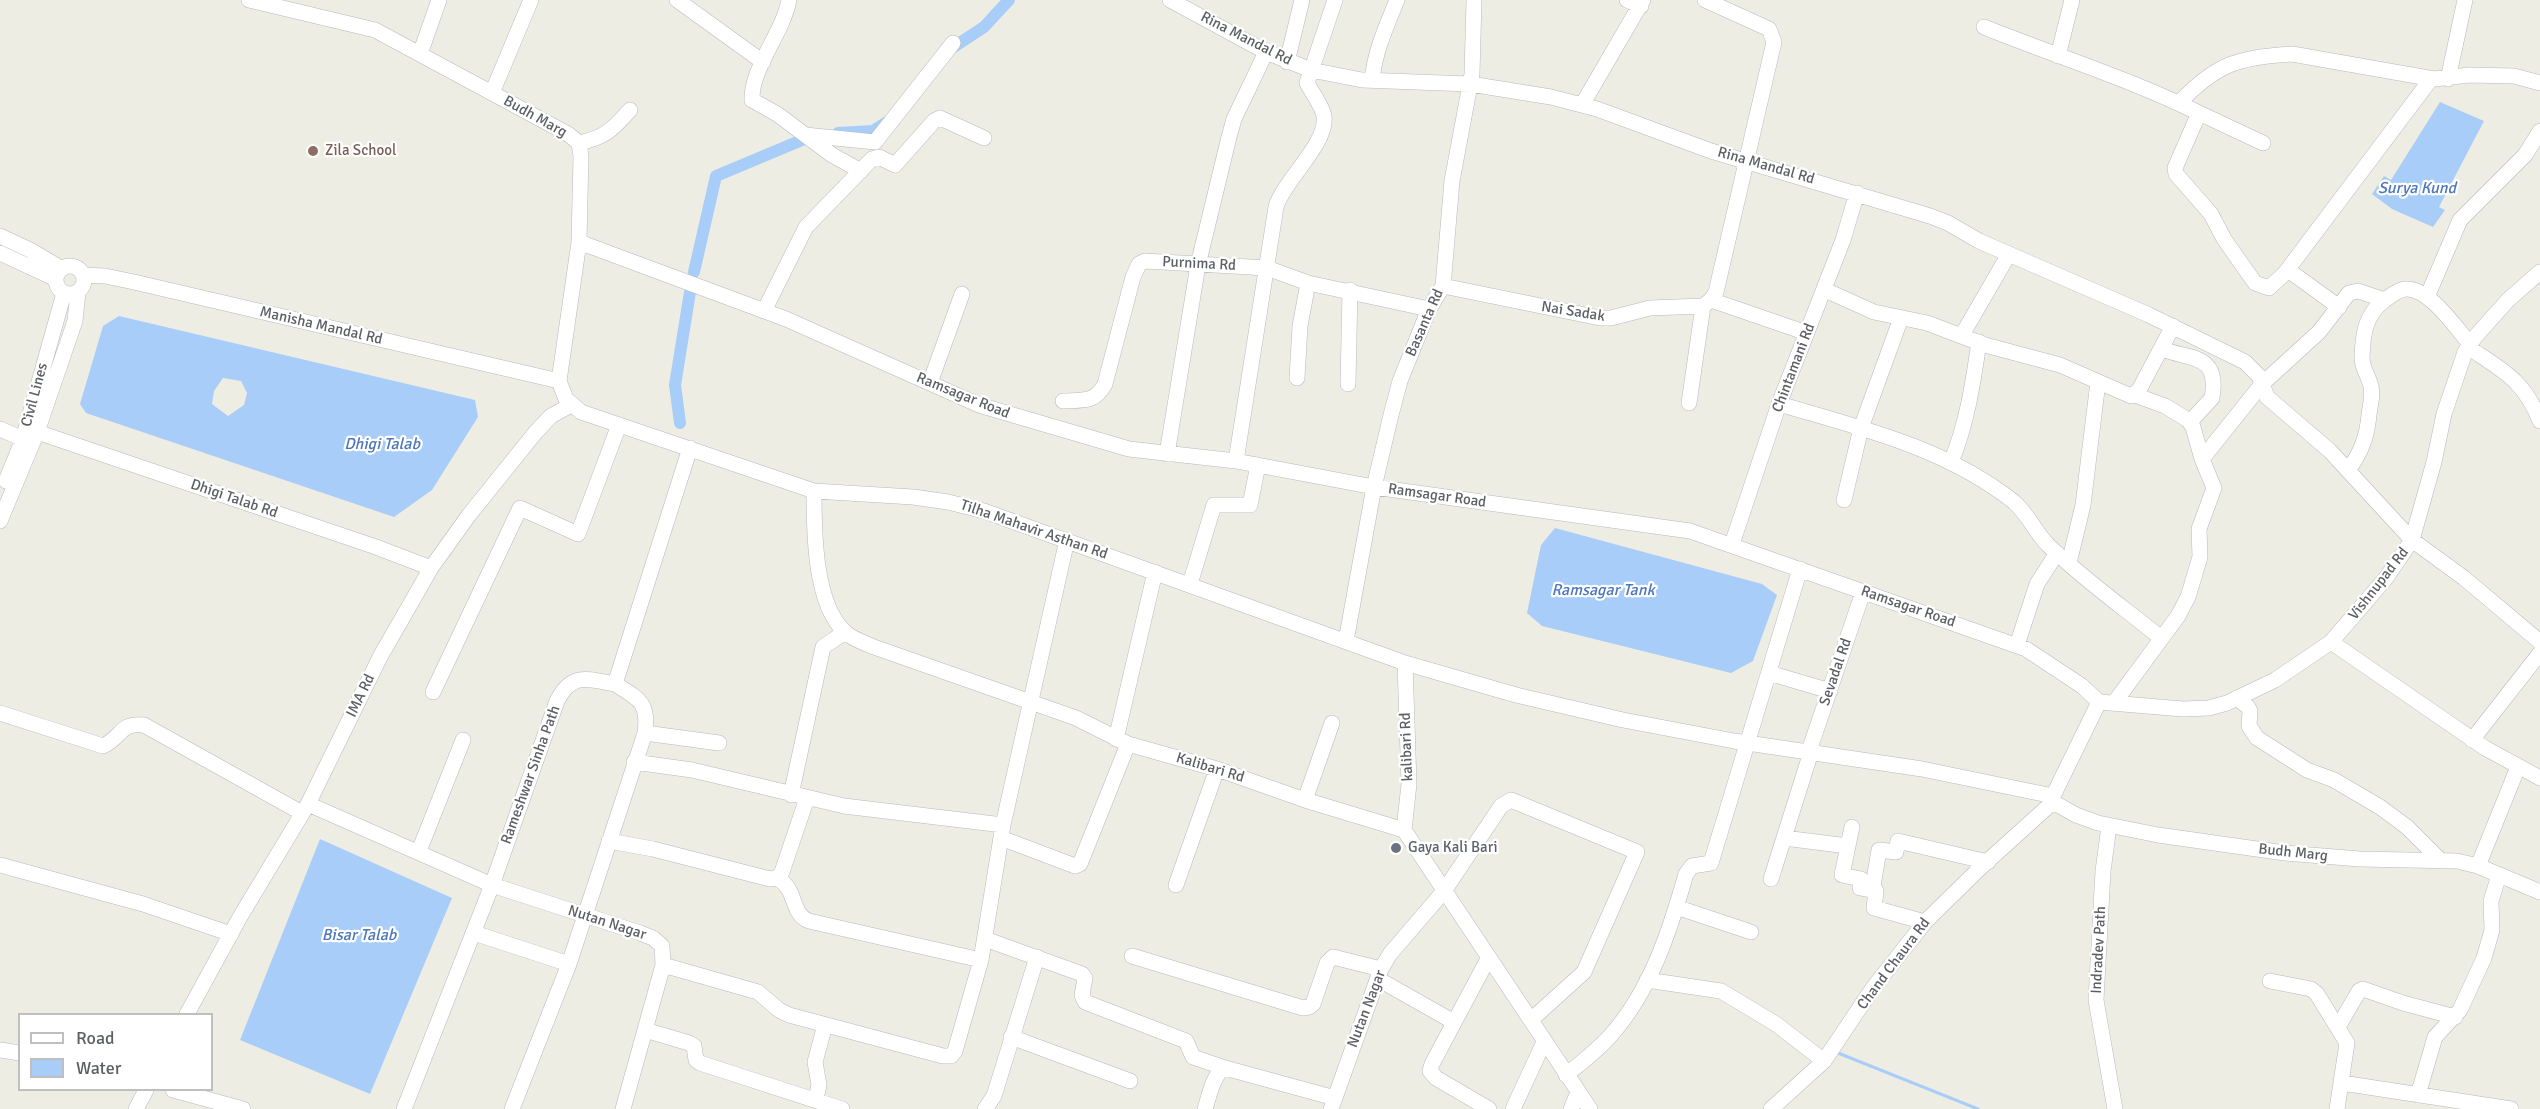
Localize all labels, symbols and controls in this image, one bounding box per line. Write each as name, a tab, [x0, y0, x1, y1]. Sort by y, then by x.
street label: Rina Mandal Rd	[1197, 8, 1295, 70]
street label: Budh Marg	[500, 92, 570, 142]
place label: Zila School	[325, 142, 396, 160]
marker: Zila School	[306, 144, 320, 158]
street label: Rina Mandal Rd	[1715, 144, 1817, 188]
water label: Surya Kund	[2378, 179, 2456, 199]
street label: Purnima Rd	[1162, 253, 1236, 275]
street label: Basanta Rd	[1402, 286, 1448, 360]
street label: Nai Sadak	[1540, 298, 1606, 326]
street label: Manisha Mandal Rd	[258, 303, 384, 349]
street label: Chintamani Rd	[1769, 321, 1819, 415]
street label: Civil Lines	[18, 361, 52, 429]
street label: Ramsagar Road	[914, 369, 1012, 423]
water label: Dhigi Talab	[344, 435, 420, 455]
street label: Dhigi Talab Rd	[188, 476, 280, 522]
street label: Ramsagar Road	[1387, 480, 1487, 512]
street label: Tilha Mahavir Asthan Rd	[958, 496, 1110, 564]
street label: Vishnupad Rd	[2345, 544, 2413, 624]
water label: Ramsagar Tank	[1552, 581, 1654, 601]
street label: Ramsagar Road	[1858, 582, 1958, 632]
street label: Sevadal Rd	[1816, 636, 1856, 708]
street label: IMA Rd	[343, 672, 379, 720]
street label: Rameshwar Sinha Path	[498, 703, 564, 847]
street label: kalibari Rd	[1397, 712, 1417, 782]
street label: Kalibari Rd	[1174, 749, 1246, 787]
place label: Gaya Kali Bari	[1408, 839, 1498, 857]
street label: Budh Marg	[2257, 840, 2329, 866]
marker: Gaya Kali Bari	[1389, 841, 1403, 855]
street label: Nutan Nagar	[565, 902, 649, 944]
street label: Indradev Path	[2088, 906, 2110, 994]
street label: Chand Chaura Rd	[1854, 915, 1934, 1013]
water label: Bisar Talab	[322, 926, 396, 946]
street label: Nutan Nagar	[1344, 968, 1390, 1050]
legend	[18, 1013, 213, 1091]
text: Road	[76, 1027, 115, 1049]
text: Water	[76, 1057, 121, 1079]

